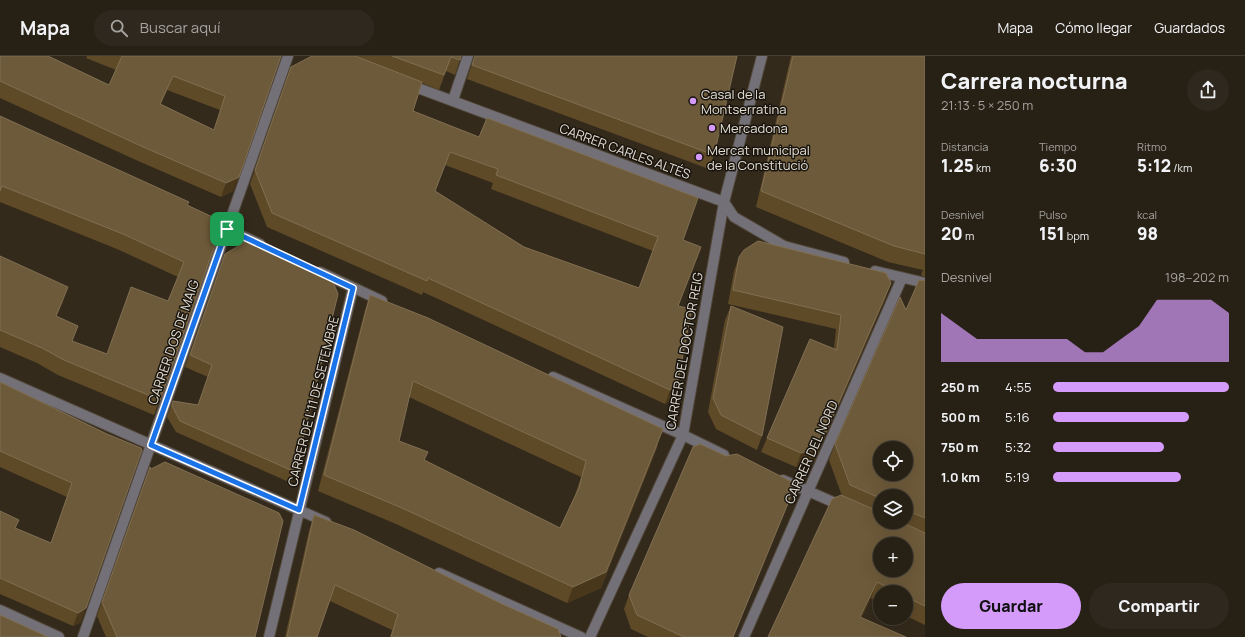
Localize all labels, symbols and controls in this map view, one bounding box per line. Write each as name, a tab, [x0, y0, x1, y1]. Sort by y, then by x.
search box	[94, 10, 374, 46]
text: Mapa	[20, 15, 70, 41]
icon: search	[108, 17, 130, 39]
text: Buscar aquí	[140, 17, 220, 38]
text: Mapa	[998, 18, 1033, 37]
text: Cómo llegar	[1055, 18, 1132, 37]
text: Guardados	[1154, 18, 1225, 37]
text: Carrera nocturna	[941, 66, 1128, 96]
button: share	[1187, 69, 1229, 111]
place label: Casal de la Montserratina	[701, 85, 787, 118]
marker: Casal de la Montserratina	[688, 96, 698, 106]
text: 21:13 · 5 × 250 m	[941, 96, 1033, 114]
street label: CARRER CARLES ALTÉS	[557, 119, 693, 183]
place label: Mercadona	[720, 119, 788, 137]
marker: Mercadona	[707, 123, 717, 133]
text: Distancia	[941, 139, 988, 154]
text: Tiempo	[1039, 139, 1077, 154]
text: Ritmo	[1137, 139, 1167, 154]
place label: Mercat municipal de la Constitució	[707, 141, 810, 174]
marker: Mercat municipal de la Constitució	[694, 152, 704, 162]
text: 1.25	[941, 154, 974, 177]
text: 6:30	[1039, 154, 1077, 177]
text: 5:12	[1137, 154, 1171, 177]
text: km	[974, 160, 991, 175]
text: /km	[1171, 160, 1192, 175]
text: Desnivel	[941, 207, 984, 222]
text: Pulso	[1039, 207, 1067, 222]
text: kcal	[1137, 207, 1157, 222]
pin	[210, 212, 244, 246]
icon: arrive	[216, 218, 238, 240]
text: 20	[941, 222, 963, 245]
text: 151	[1039, 222, 1064, 245]
text: 98	[1137, 222, 1158, 245]
text: m	[963, 228, 974, 243]
text: bpm	[1064, 228, 1089, 243]
text: Desnivel	[941, 268, 992, 286]
text: 198–202 m	[1165, 268, 1229, 286]
street label: CARRER DEL DOCTOR REIG	[661, 271, 707, 431]
street label: CARRER DOS DE MAIG	[143, 277, 203, 407]
street label: CARRER DE L'11 DE SETEMBRE	[283, 314, 343, 488]
text: 250 m	[941, 378, 979, 396]
text: 4:55	[1005, 378, 1032, 396]
street label: CARRER DEL NORD	[780, 397, 842, 507]
text: 500 m	[941, 408, 980, 426]
text: 5:16	[1005, 408, 1030, 426]
text: 750 m	[941, 438, 978, 456]
text: 5:32	[1005, 438, 1031, 456]
map controls	[873, 441, 913, 625]
button: locate	[873, 441, 913, 481]
text: 1.0 km	[941, 468, 980, 486]
text: 5:19	[1005, 468, 1030, 486]
button: layers	[873, 489, 913, 529]
button: +	[873, 537, 913, 577]
button: Guardar	[941, 583, 1081, 629]
button: Compartir	[1089, 583, 1229, 629]
button: −	[873, 585, 913, 625]

